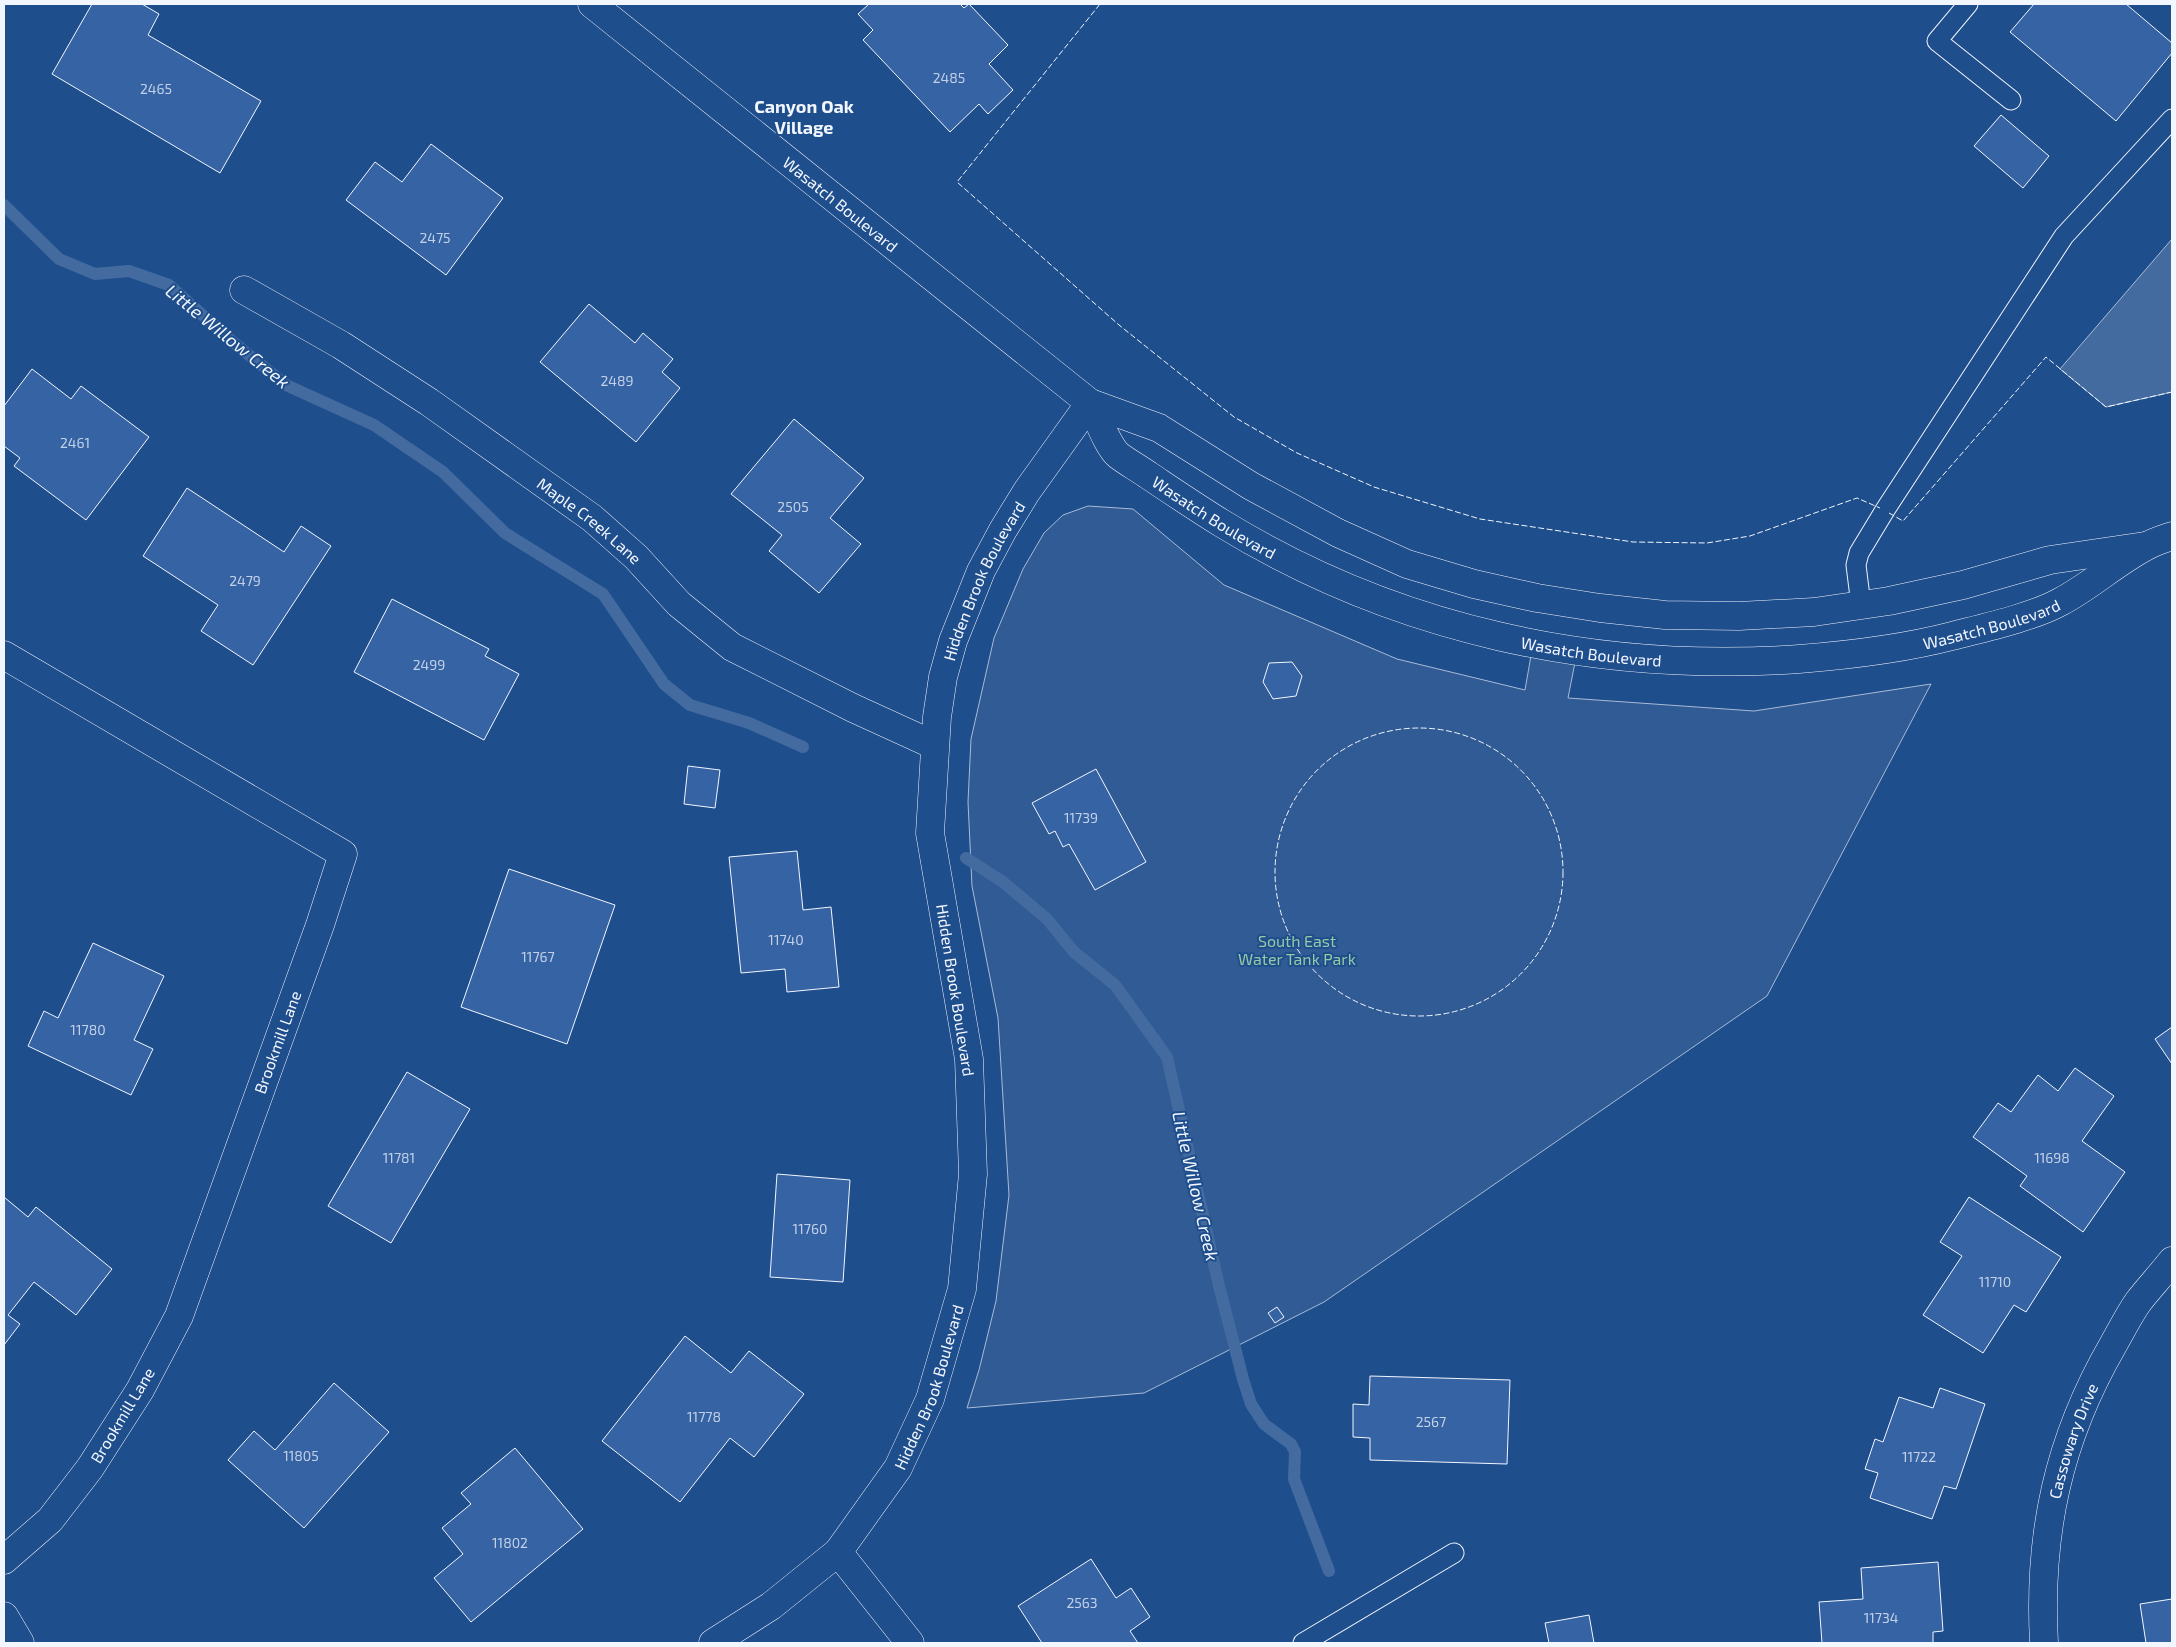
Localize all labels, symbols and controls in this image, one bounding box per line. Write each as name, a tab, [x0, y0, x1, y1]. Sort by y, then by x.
house number: 2485	[933, 69, 965, 86]
house number: 2465	[140, 80, 172, 97]
district label: Canyon Oak Village	[754, 95, 854, 138]
street label: Wasatch Boulevard	[780, 152, 902, 255]
house number: 2475	[419, 229, 451, 246]
water label: Little Willow Creek	[162, 279, 294, 393]
house number: 2489	[601, 372, 633, 389]
house number: 2461	[60, 434, 90, 451]
street label: Wasatch Boulevard	[1149, 471, 1279, 562]
street label: Maple Creek Lane	[534, 473, 646, 567]
street label: Hidden Brook Boulevard	[939, 497, 1028, 663]
house number: 2505	[777, 498, 809, 515]
house number: 2479	[229, 572, 261, 589]
street label: Wasatch Boulevard	[1921, 594, 2063, 652]
street label: Wasatch Boulevard	[1520, 632, 1662, 669]
house number: 2499	[413, 656, 445, 673]
house number: 11739	[1064, 809, 1098, 826]
street label: Hidden Brook Boulevard	[933, 902, 979, 1078]
house number: 11740	[768, 931, 804, 948]
park label: South East Water Tank Park	[1238, 931, 1356, 968]
house number: 11767	[521, 948, 555, 965]
street label: Brookmill Lane	[250, 988, 304, 1096]
house number: 11780	[70, 1021, 106, 1038]
water label: Little Willow Creek	[1168, 1109, 1224, 1263]
house number: 11781	[383, 1149, 415, 1166]
house number: 11698	[2034, 1149, 2070, 1166]
house number: 11760	[793, 1220, 827, 1237]
house number: 11710	[1979, 1273, 2011, 1290]
street label: Hidden Brook Boulevard	[889, 1302, 967, 1472]
street label: Brookmill Lane	[86, 1364, 158, 1466]
street label: Cassowary Drive	[2044, 1380, 2101, 1500]
house number: 11778	[687, 1408, 721, 1425]
house number: 2567	[1416, 1413, 1446, 1430]
house number: 11805	[283, 1447, 319, 1464]
house number: 11722	[1902, 1448, 1936, 1465]
house number: 11802	[492, 1534, 528, 1551]
house number: 2563	[1066, 1594, 1098, 1611]
house number: 11734	[1864, 1609, 1898, 1626]

